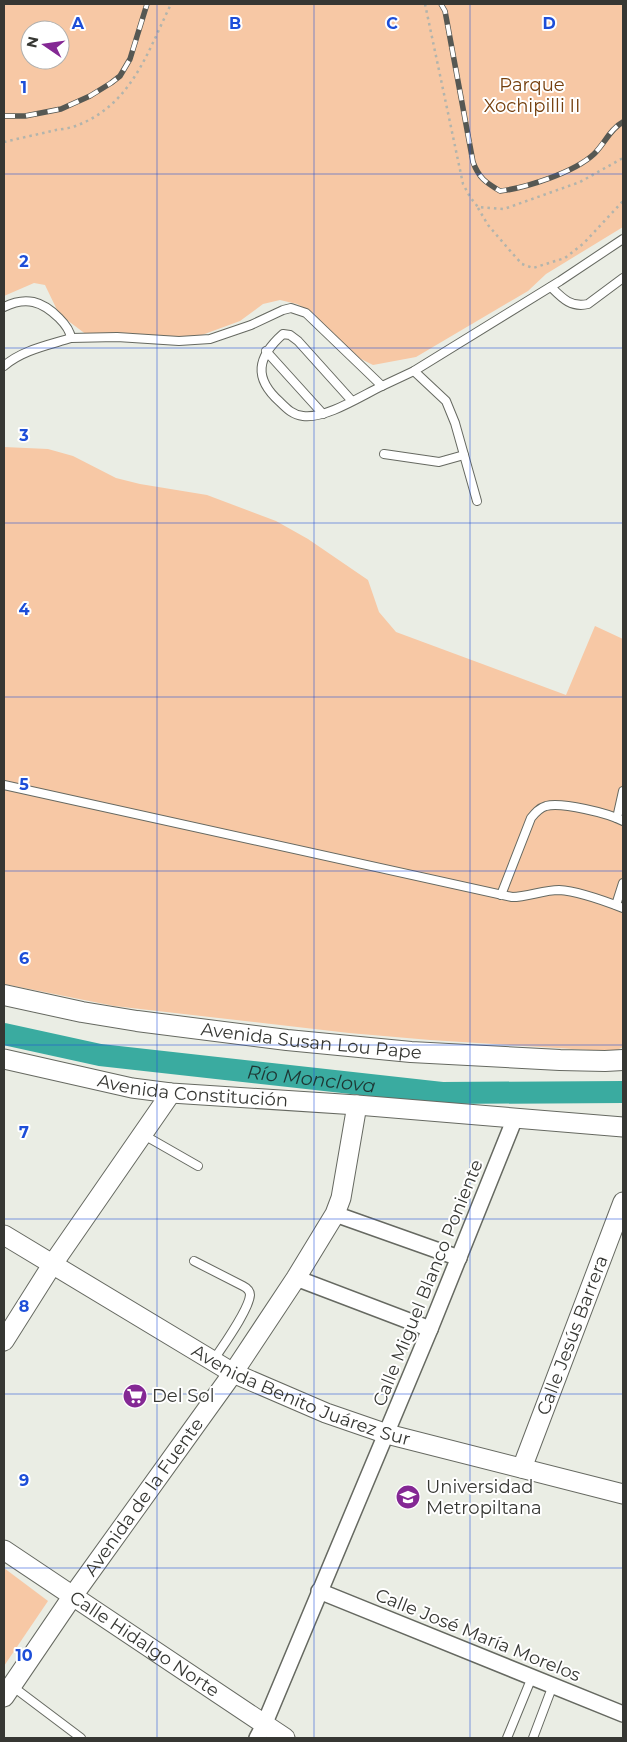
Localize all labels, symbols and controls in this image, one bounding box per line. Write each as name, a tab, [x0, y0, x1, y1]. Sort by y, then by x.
text: A	[71, 14, 85, 33]
text: B	[229, 14, 241, 33]
text: C	[386, 14, 398, 33]
text: D	[542, 14, 556, 33]
north arrow	[20, 20, 70, 70]
text: N	[22, 35, 42, 50]
park label: Parque Xochipilli II	[484, 74, 580, 117]
text: 1	[21, 78, 27, 97]
text: 2	[19, 252, 29, 271]
text: 3	[18, 426, 29, 445]
text: 4	[18, 600, 30, 619]
text: 5	[19, 775, 29, 794]
text: 6	[19, 949, 29, 968]
street label: Avenida Susan Lou Pape	[200, 1018, 422, 1064]
water label: Río Monclova	[246, 1060, 377, 1097]
street label: Avenida Constitución	[95, 1070, 289, 1112]
text: 7	[19, 1123, 29, 1142]
street label: Calle Miguel Blanco Poniente	[368, 1156, 488, 1410]
street label: Calle Jesús Barrera	[532, 1252, 613, 1418]
text: 8	[19, 1297, 29, 1316]
street label: Avenida Benito Juárez Sur	[188, 1340, 413, 1450]
supermarket icon: Del Sol	[122, 1383, 148, 1409]
place label: Del Sol	[152, 1385, 215, 1407]
street label: Avenida de la Fuente	[80, 1414, 208, 1580]
text: 9	[19, 1471, 29, 1490]
place label: Universidad Metropiltana	[426, 1476, 542, 1519]
school or university icon: Universidad Metropiltana	[395, 1484, 421, 1510]
street label: Calle José María Morelos	[372, 1584, 584, 1686]
street label: Calle Hidalgo Norte	[65, 1586, 224, 1702]
text: 10	[15, 1646, 33, 1665]

